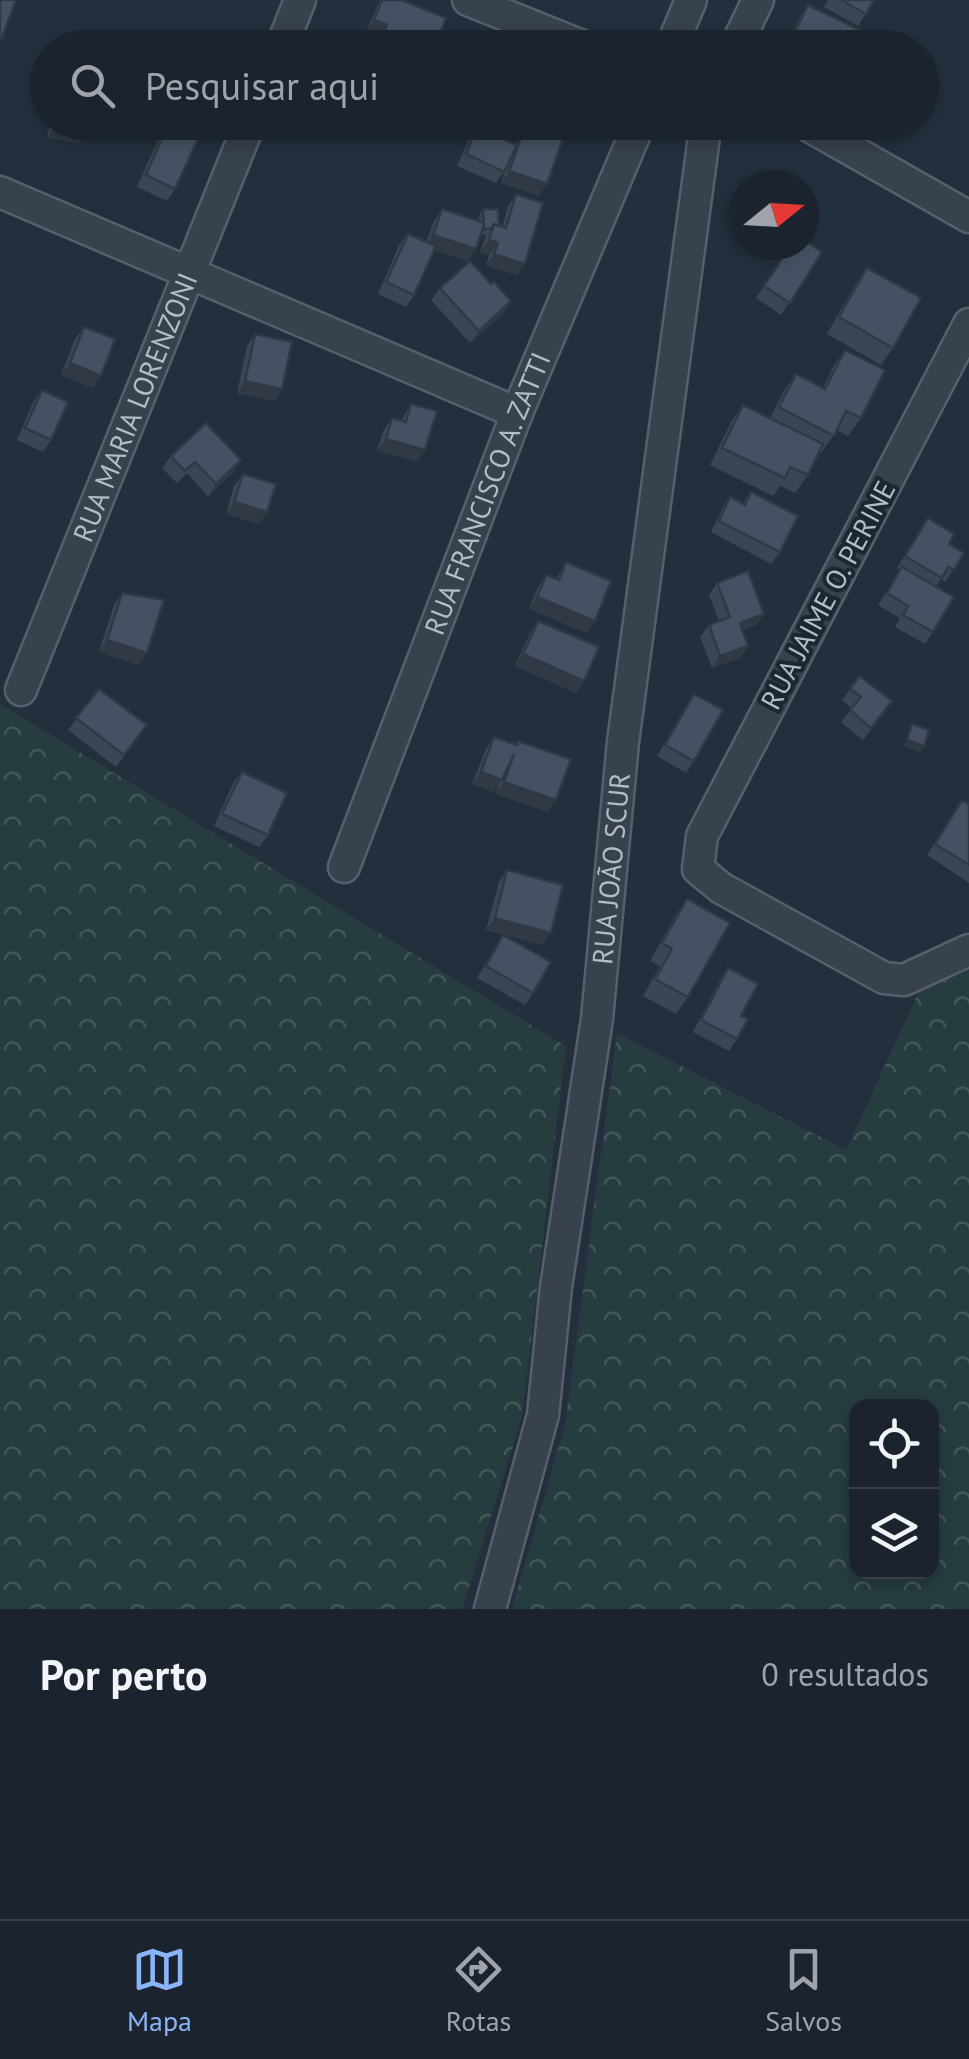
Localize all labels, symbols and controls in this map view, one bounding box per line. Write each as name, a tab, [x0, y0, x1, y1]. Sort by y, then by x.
search box	[30, 30, 939, 140]
icon: search	[65, 58, 120, 113]
text: Pesquisar aqui	[145, 61, 379, 110]
north arrow	[729, 170, 819, 260]
street label: RUA MARIA LORENZONI	[64, 267, 205, 547]
street label: RUA FRANCISCO A. ZATTI	[415, 346, 559, 640]
street label: RUA JAIME O. PERINE	[752, 474, 903, 716]
street label: RUA JOÃO SCUR	[583, 771, 638, 966]
map controls	[849, 1399, 939, 1579]
button: locate	[849, 1399, 939, 1489]
button: layers	[849, 1489, 939, 1579]
text: Por perto	[40, 1647, 207, 1702]
text: 0 resultados	[761, 1653, 929, 1695]
tab: Mapa	[127, 1942, 192, 2039]
tab: Rotas	[446, 1942, 511, 2039]
tab: Salvos	[765, 1942, 842, 2039]

